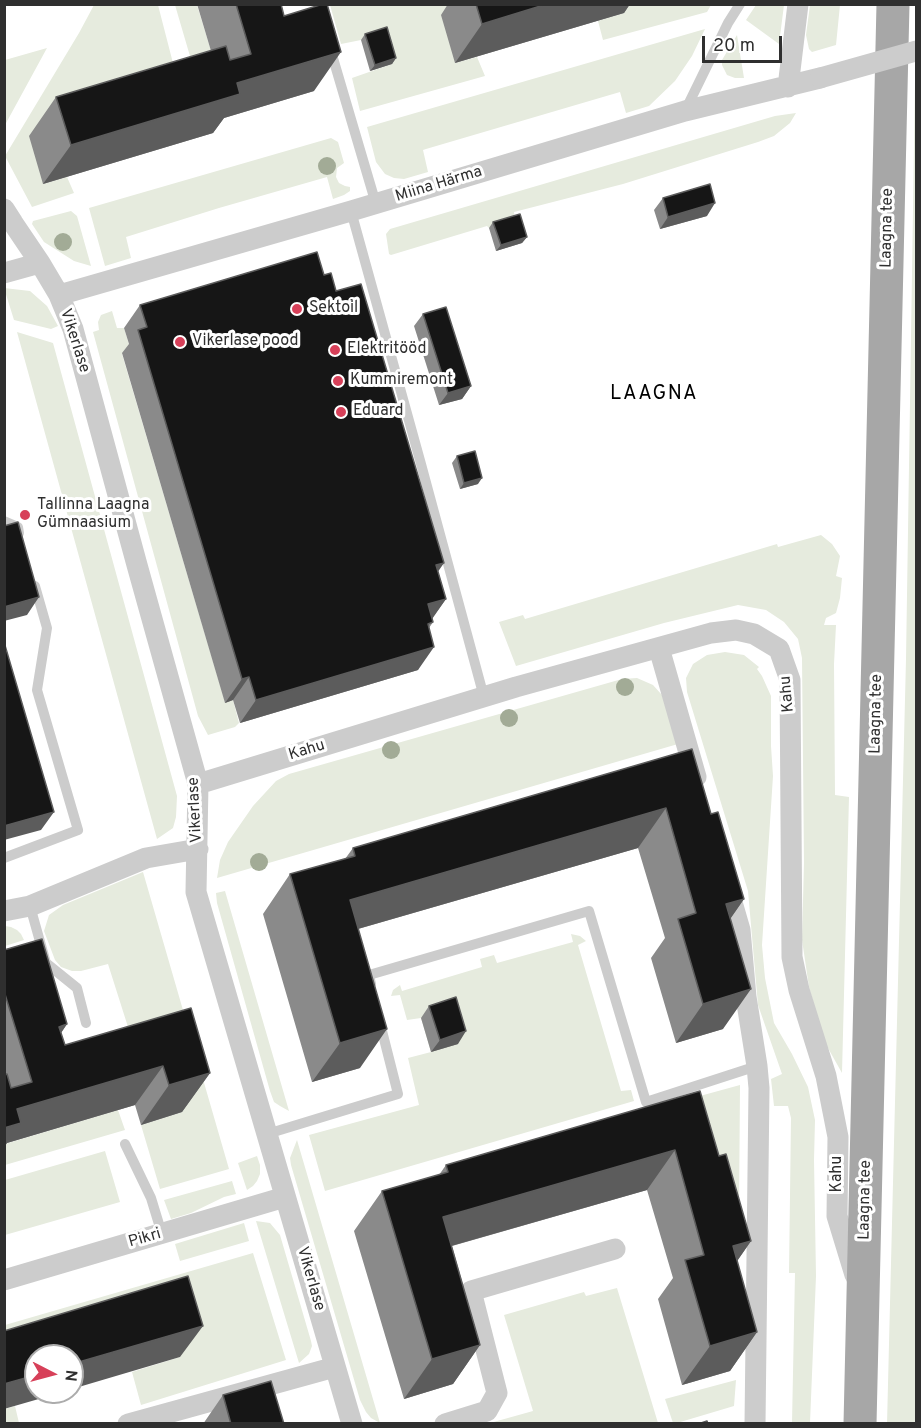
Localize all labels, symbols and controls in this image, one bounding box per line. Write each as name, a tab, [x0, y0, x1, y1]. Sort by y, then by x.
scale bar	[705, 24, 784, 62]
text: 20 m	[713, 35, 755, 58]
street label: Miina Härma	[393, 163, 485, 207]
street label: Laagna tee	[878, 188, 898, 268]
place label: Sektoil	[309, 299, 358, 319]
marker: Sektoil	[290, 302, 304, 316]
street label: Vikerlase	[55, 307, 93, 375]
place label: Vikerlase pood	[192, 332, 298, 352]
marker: Vikerlase pood	[173, 335, 187, 349]
place label: Elektritööd	[347, 340, 426, 360]
marker: Elektritööd	[328, 343, 342, 357]
place label: Kummiremont	[350, 371, 453, 391]
marker: Kummiremont	[331, 374, 345, 388]
district label: LAAGNA	[610, 383, 698, 407]
place label: Eduard	[353, 402, 404, 422]
marker: Eduard	[334, 405, 348, 419]
place label: Tallinna Laagna Gümnaasium	[37, 496, 149, 534]
marker: Tallinna Laagna Gümnaasium	[18, 508, 32, 522]
street label: Laagna tee	[867, 674, 887, 754]
street label: Kahu	[777, 675, 799, 713]
street label: Kahu	[287, 736, 327, 766]
street label: Vikerlase	[185, 777, 207, 843]
street label: Kahu	[828, 1156, 848, 1192]
street label: Laagna tee	[856, 1160, 876, 1240]
street label: Pikri	[127, 1225, 163, 1253]
street label: Vikerlase	[292, 1245, 328, 1313]
north arrow	[24, 1344, 84, 1404]
text: N	[59, 1369, 80, 1382]

